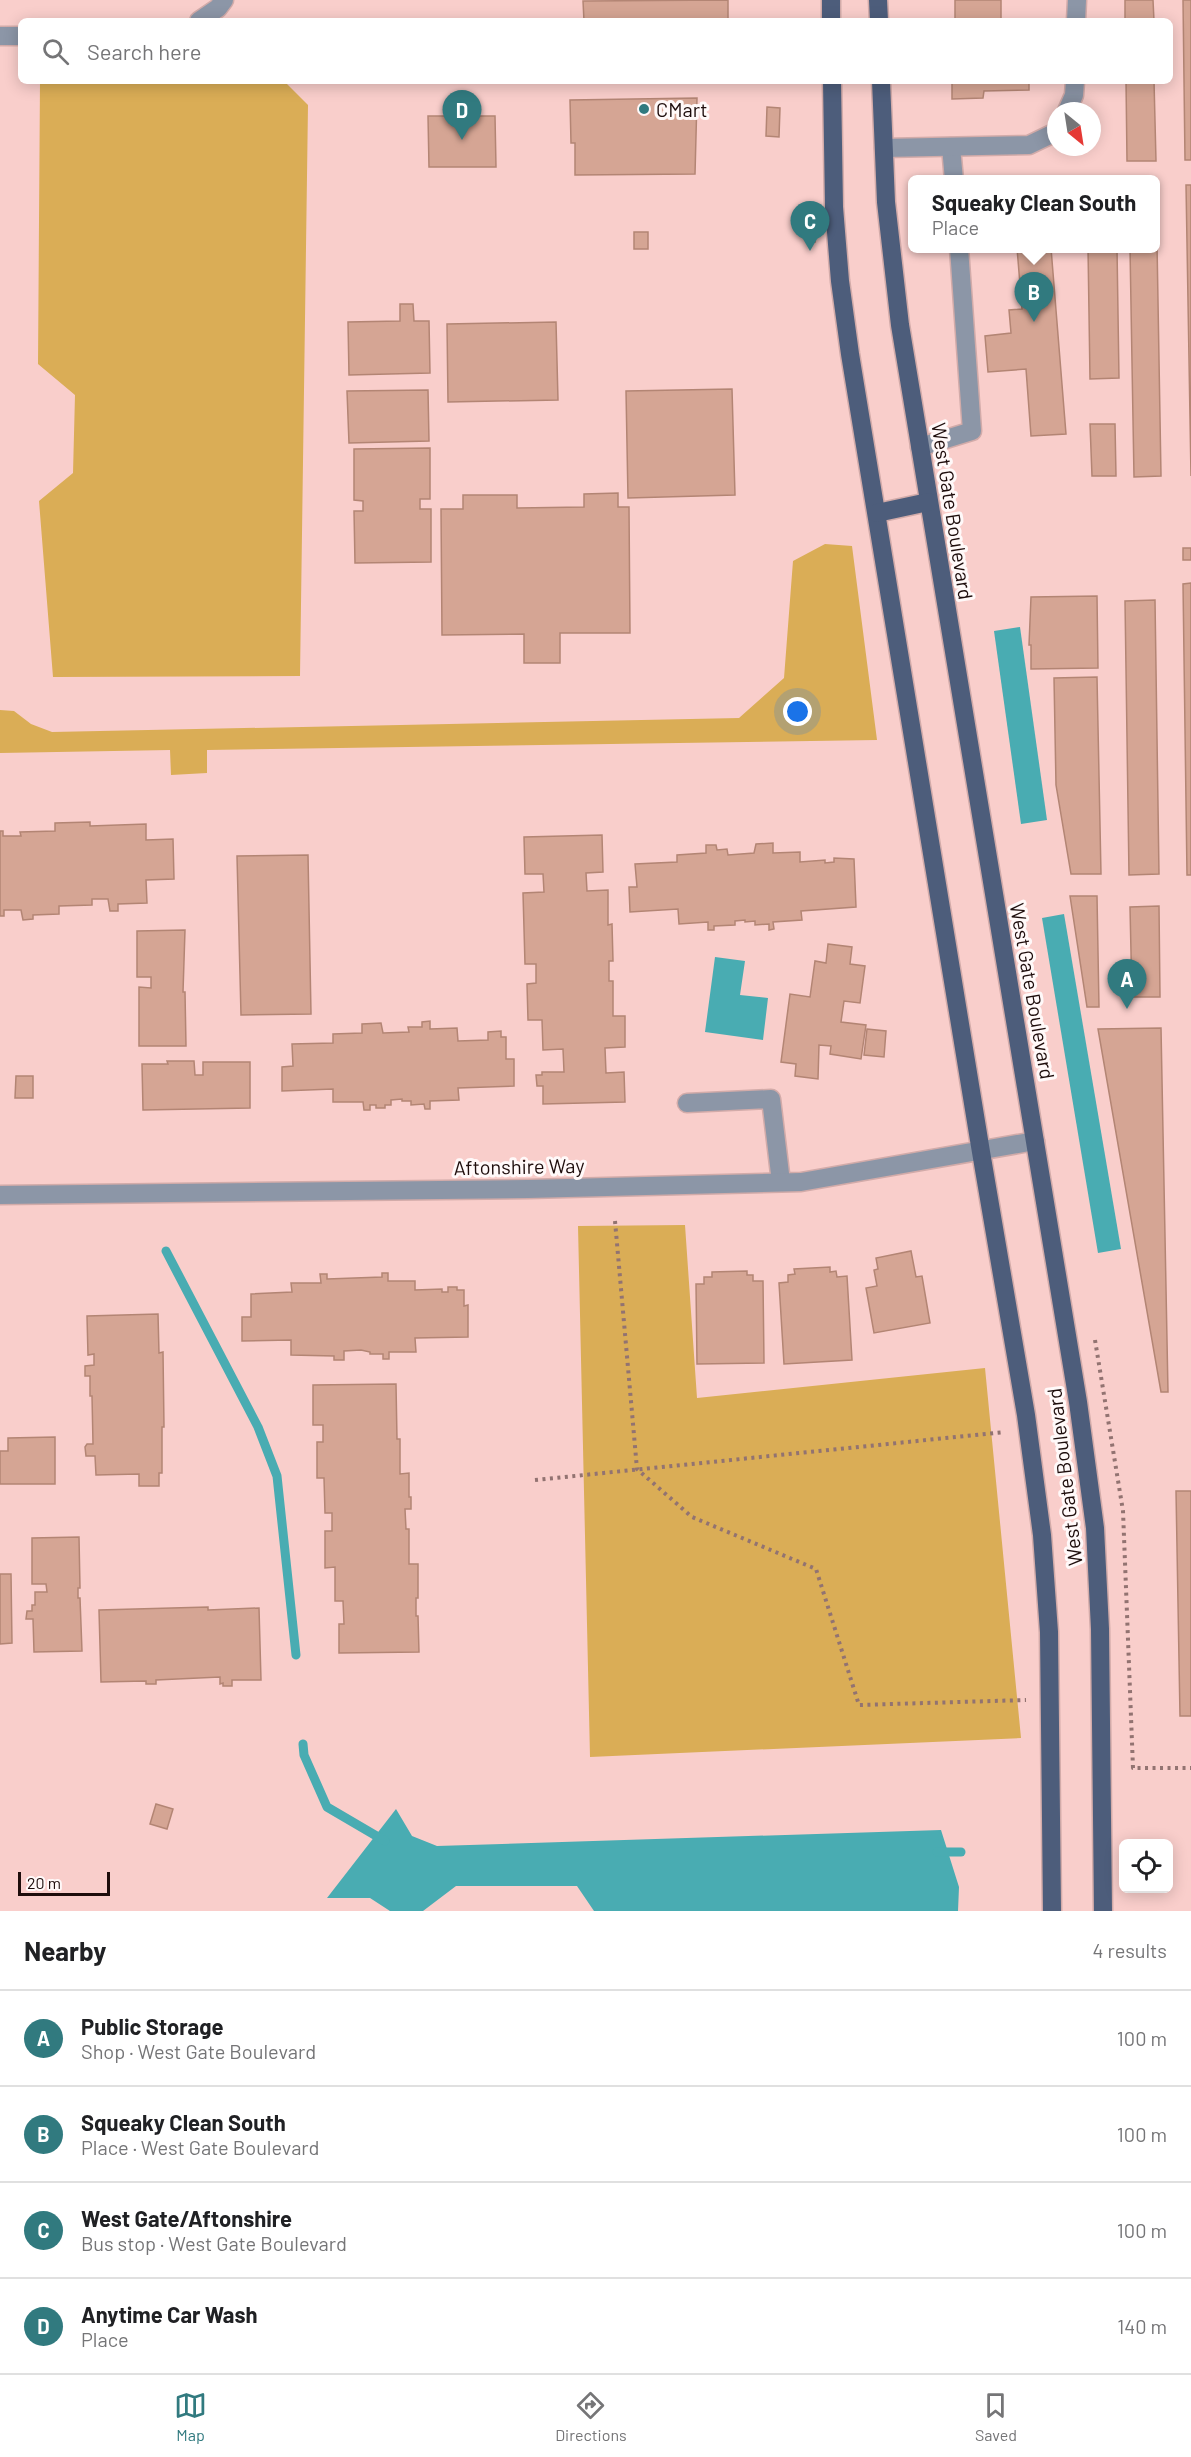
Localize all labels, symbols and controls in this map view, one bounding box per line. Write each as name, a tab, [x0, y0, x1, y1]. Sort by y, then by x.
search box	[18, 18, 1173, 84]
icon: search	[39, 35, 72, 68]
text: Search here	[87, 38, 201, 64]
pin: D	[442, 90, 482, 140]
place label: CMart	[656, 97, 708, 121]
marker: CMart	[637, 102, 651, 116]
north arrow	[1047, 102, 1101, 156]
popup	[908, 175, 1160, 253]
text: Squeaky Clean South	[932, 189, 1136, 215]
pin: C	[790, 202, 830, 251]
text: Place	[932, 215, 979, 239]
pin: B	[1014, 272, 1054, 322]
street label: West Gate Boulevard	[927, 421, 979, 601]
your location	[783, 697, 812, 726]
street label: West Gate Boulevard	[1006, 901, 1060, 1081]
pin: A	[1108, 960, 1146, 1009]
street label: Aftonshire Way	[453, 1153, 585, 1179]
street label: West Gate Boulevard	[1041, 1387, 1087, 1567]
map controls	[1119, 1839, 1173, 1893]
button: locate	[1119, 1839, 1173, 1893]
scale bar	[18, 1869, 110, 1896]
text: 20 m	[27, 1873, 61, 1892]
text: Nearby	[24, 1935, 106, 1966]
text: 4 results	[1092, 1938, 1167, 1962]
text: Public Storage	[81, 2013, 223, 2039]
text: A	[37, 2026, 50, 2050]
text: 100 m	[1117, 2026, 1167, 2050]
text: Shop · West Gate Boulevard	[81, 2039, 316, 2063]
text: Squeaky Clean South	[81, 2109, 286, 2135]
text: B	[37, 2122, 50, 2146]
text: 100 m	[1117, 2122, 1167, 2146]
text: Place · West Gate Boulevard	[81, 2135, 319, 2159]
text: West Gate/Aftonshire	[81, 2205, 292, 2231]
text: C	[37, 2218, 50, 2242]
text: 100 m	[1117, 2218, 1167, 2242]
text: Bus stop · West Gate Boulevard	[81, 2231, 347, 2255]
text: Anytime Car Wash	[81, 2301, 258, 2327]
text: D	[37, 2314, 50, 2338]
text: 140 m	[1117, 2314, 1167, 2338]
text: Place	[81, 2327, 129, 2351]
tab: Map	[174, 2389, 207, 2444]
tab: Directions	[555, 2389, 627, 2444]
tab: Saved	[975, 2389, 1017, 2444]

